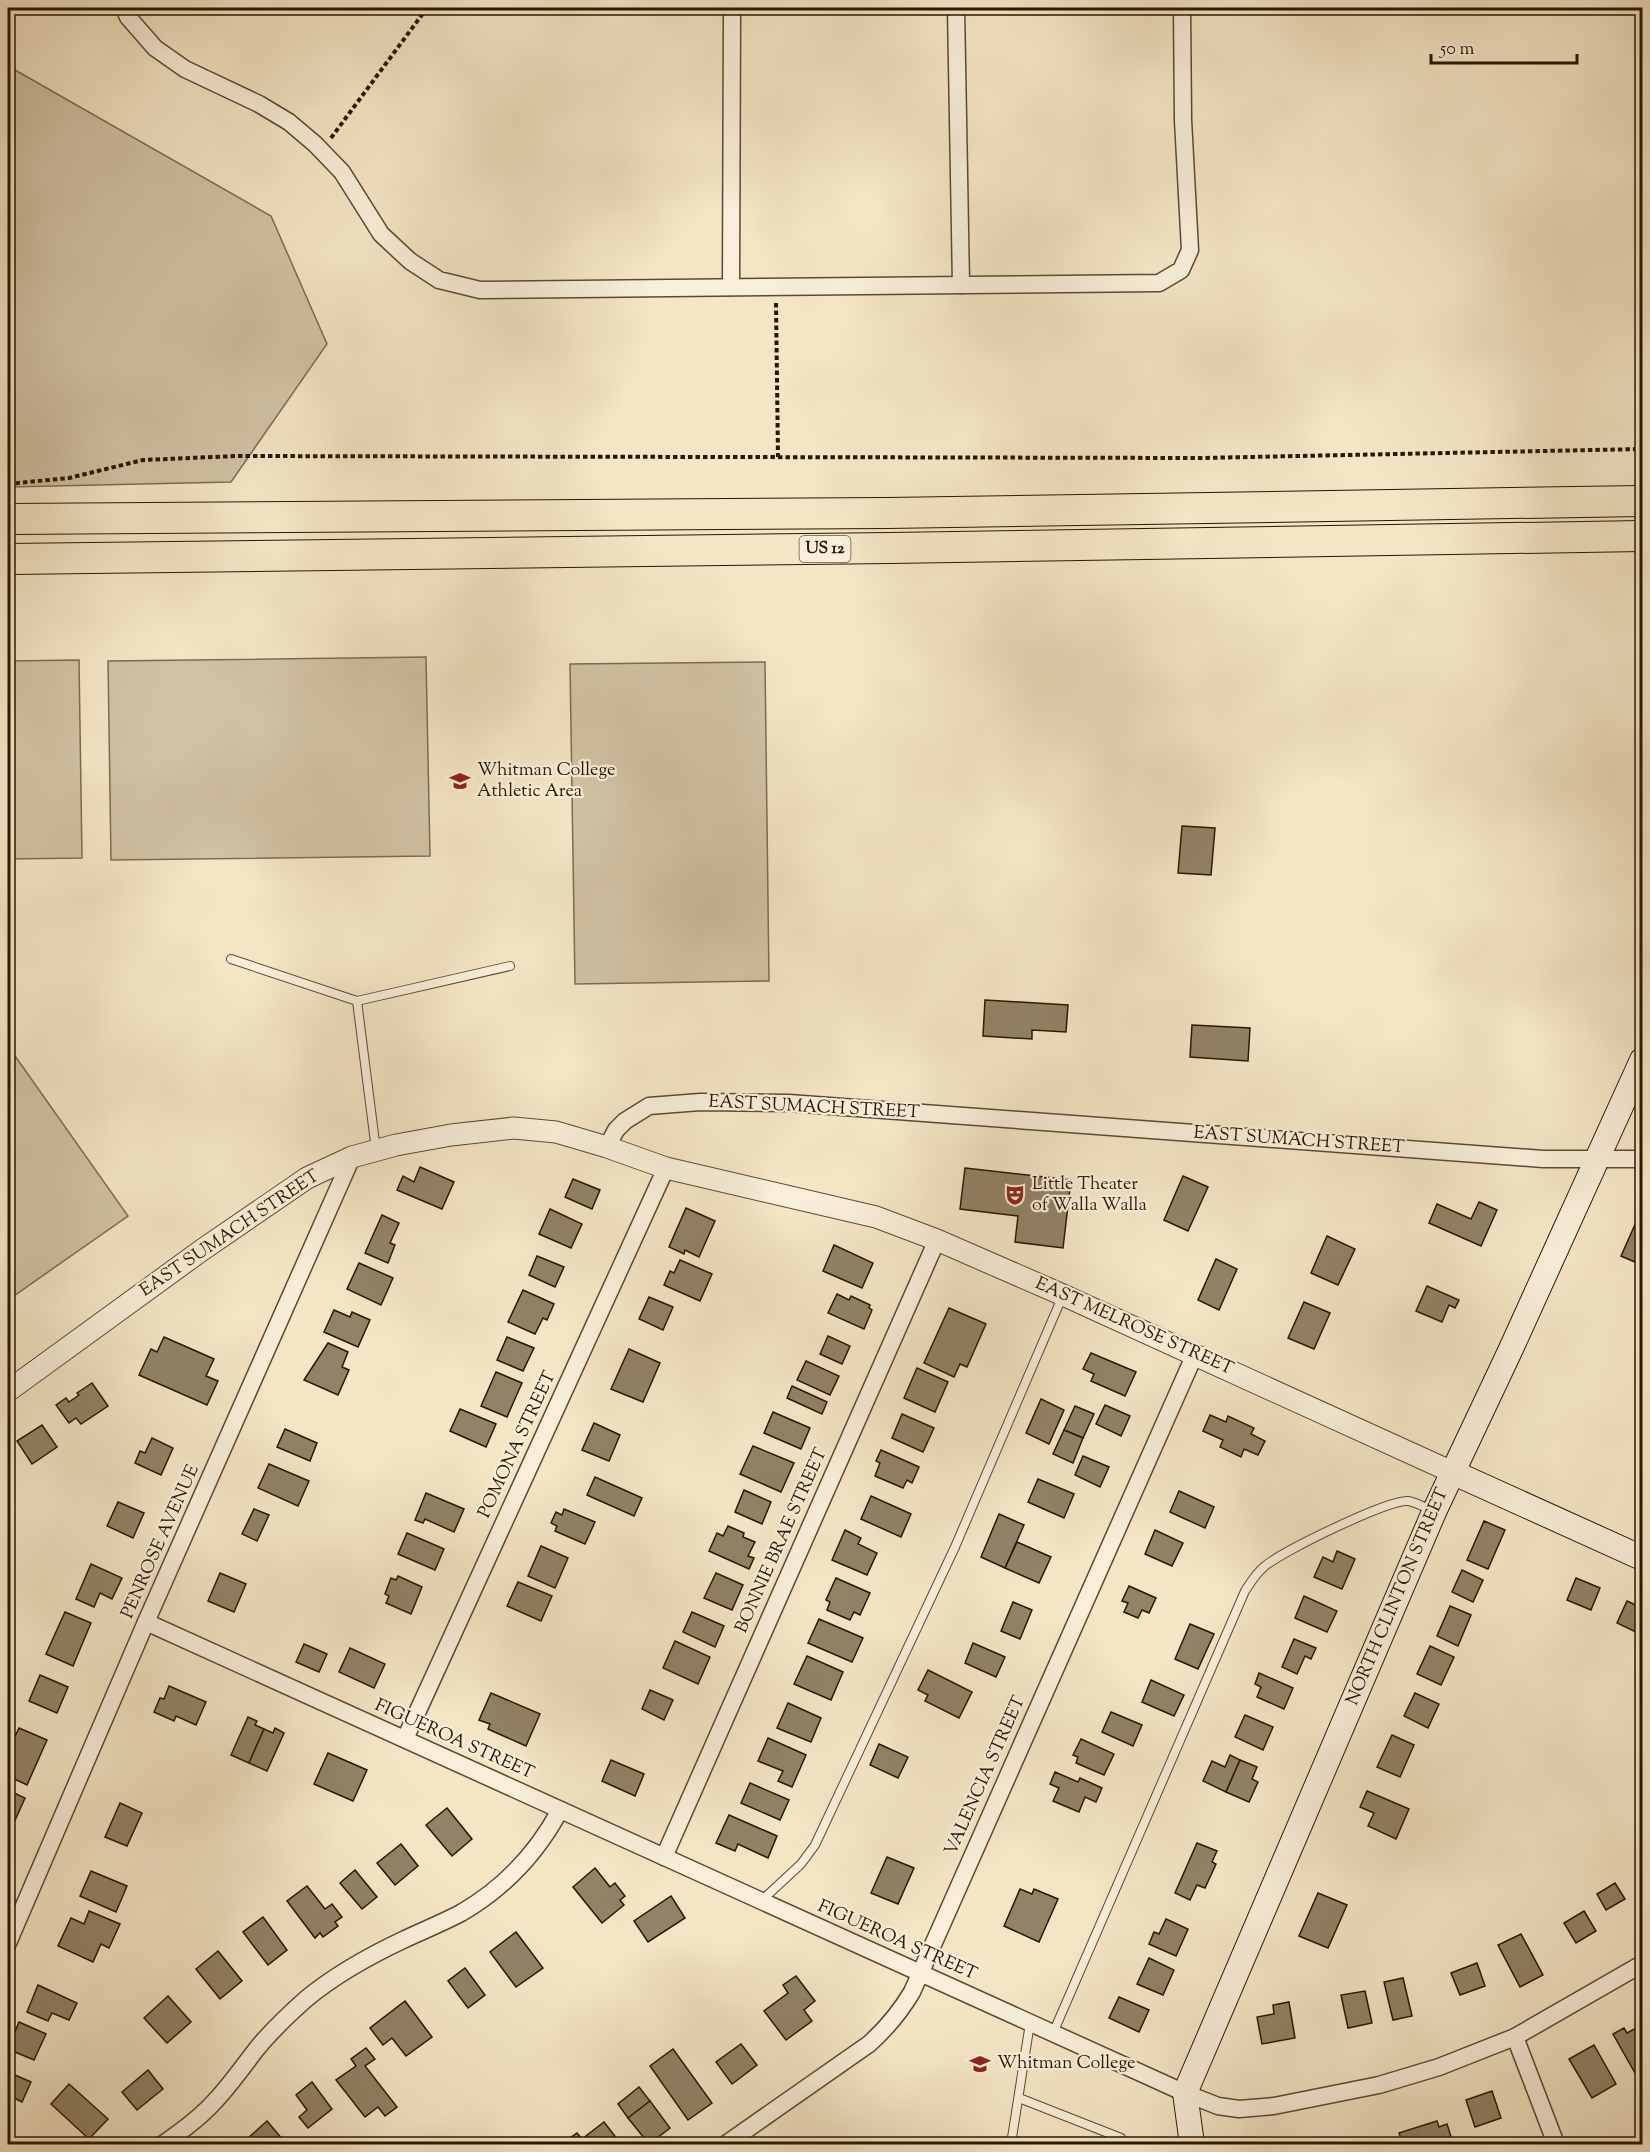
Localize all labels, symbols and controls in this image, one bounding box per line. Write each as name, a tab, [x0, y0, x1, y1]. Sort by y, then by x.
scale bar	[1431, 27, 1576, 65]
text: 50 m	[1439, 37, 1475, 63]
road number: US 12	[800, 536, 850, 562]
place label: Whitman College Athletic Area	[477, 758, 615, 805]
school or university icon: Whitman College Athletic Area	[448, 769, 472, 793]
street label: EAST SUMACH STREET	[708, 1089, 921, 1127]
street label: EAST SUMACH STREET	[1193, 1121, 1406, 1161]
street label: EAST SUMACH STREET	[135, 1164, 325, 1304]
place label: Little Theater of Walla Walla	[1032, 1172, 1147, 1219]
theatre icon: Little Theater of Walla Walla	[1003, 1183, 1027, 1207]
street label: EAST MELROSE STREET	[1031, 1271, 1238, 1383]
street label: POMONA STREET	[472, 1367, 564, 1523]
street label: BONNIE BRAE STREET	[729, 1444, 835, 1638]
street label: PENROSE AVENUE	[115, 1461, 207, 1623]
street label: NORTH CLINTON STREET	[1340, 1484, 1456, 1710]
street label: VALENCIA STREET	[939, 1692, 1033, 1860]
street label: FIGUEROA STREET	[370, 1693, 538, 1787]
street label: FIGUEROA STREET	[813, 1894, 981, 1988]
place label: Whitman College	[997, 2051, 1135, 2077]
school or university icon: Whitman College	[968, 2052, 992, 2076]

